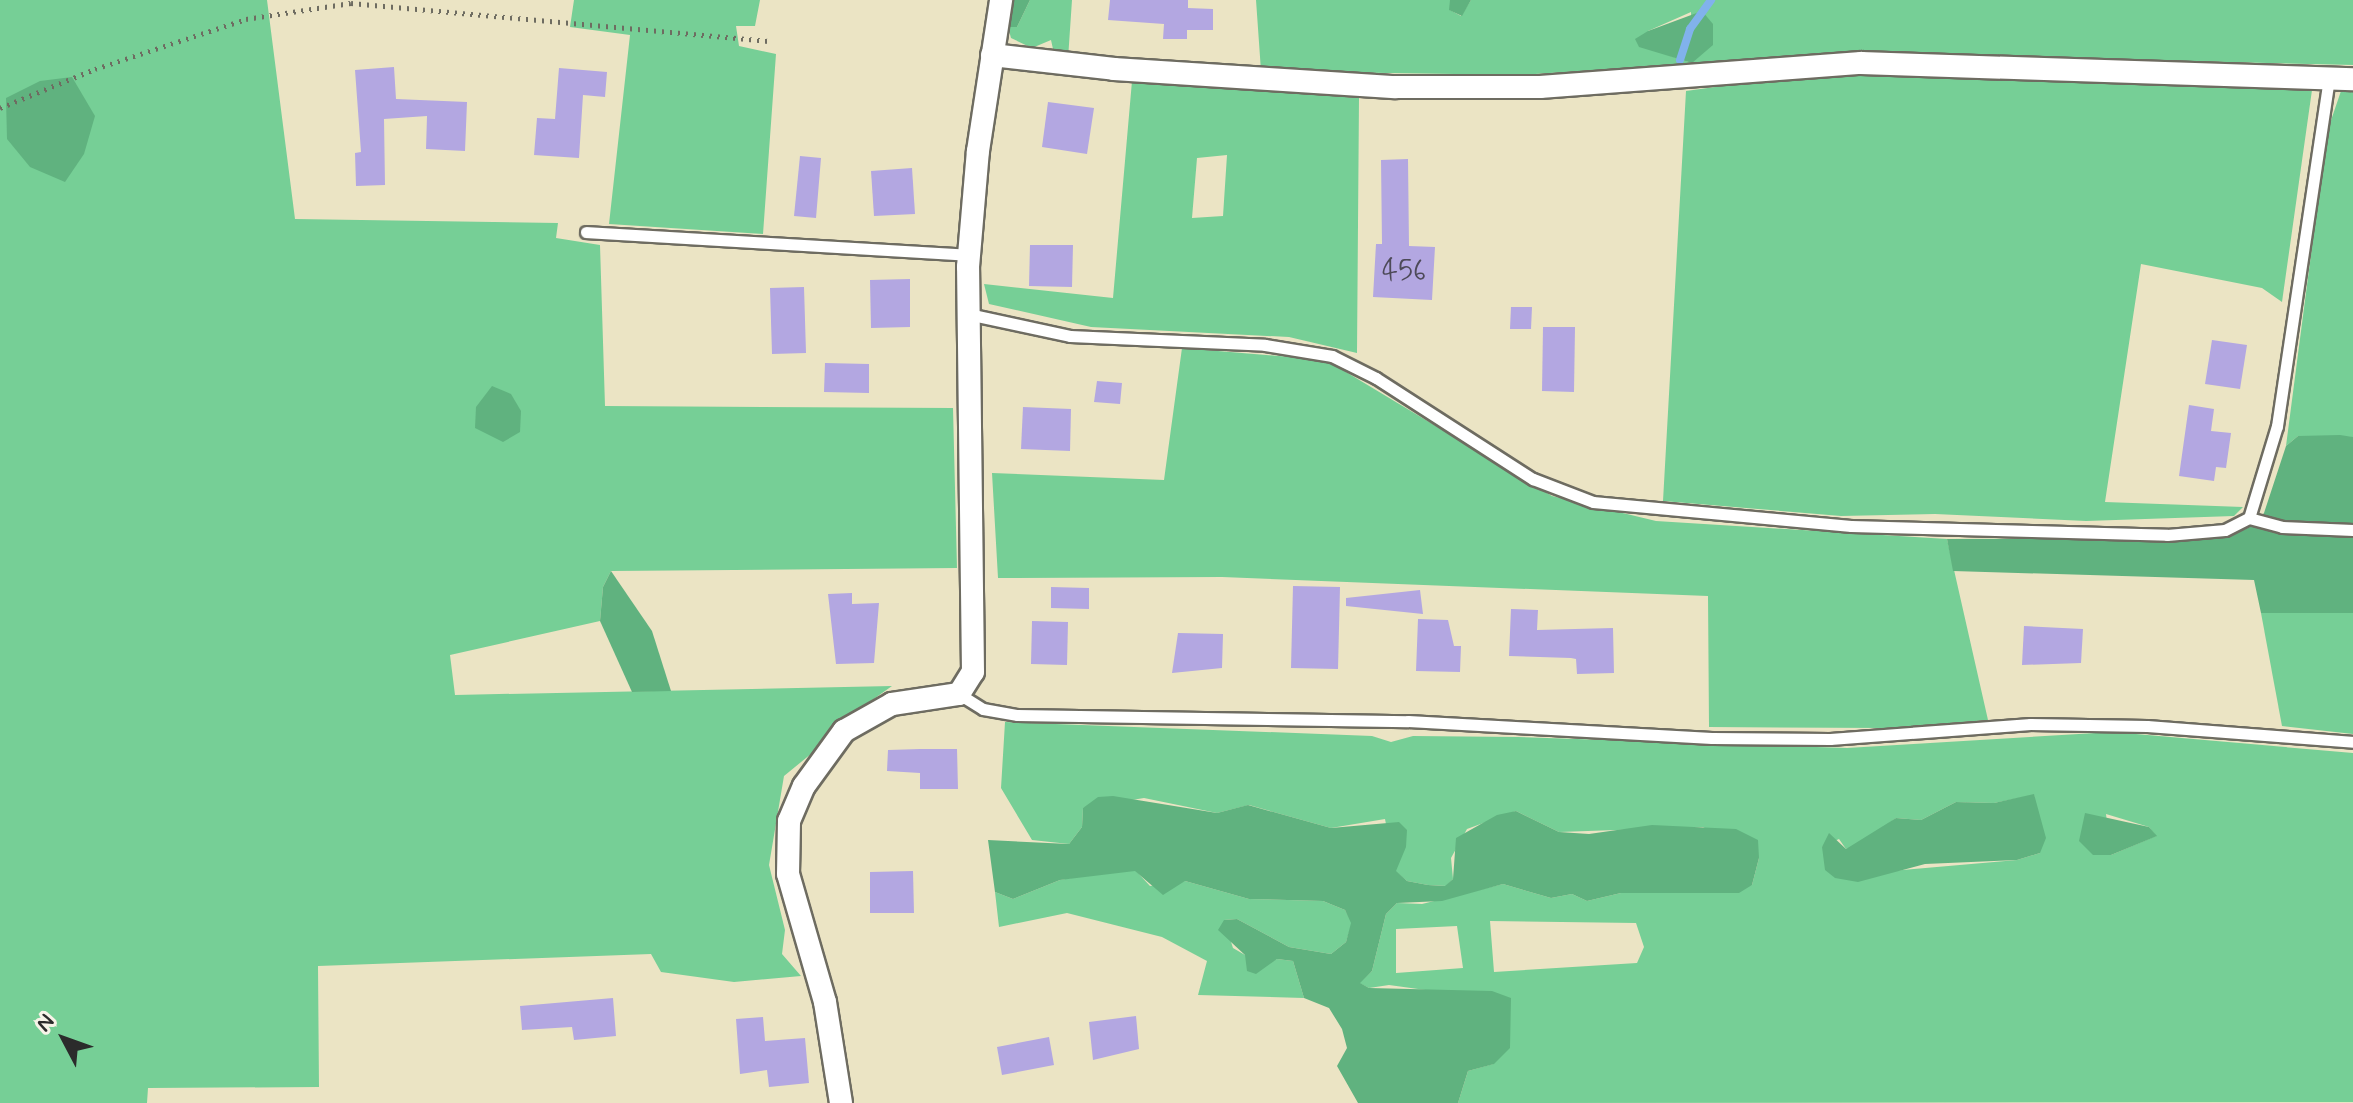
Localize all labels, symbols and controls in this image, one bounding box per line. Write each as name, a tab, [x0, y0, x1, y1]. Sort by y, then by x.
house number: 456	[1382, 255, 1426, 289]
north arrow	[24, 999, 104, 1079]
text: N	[31, 1009, 61, 1038]

